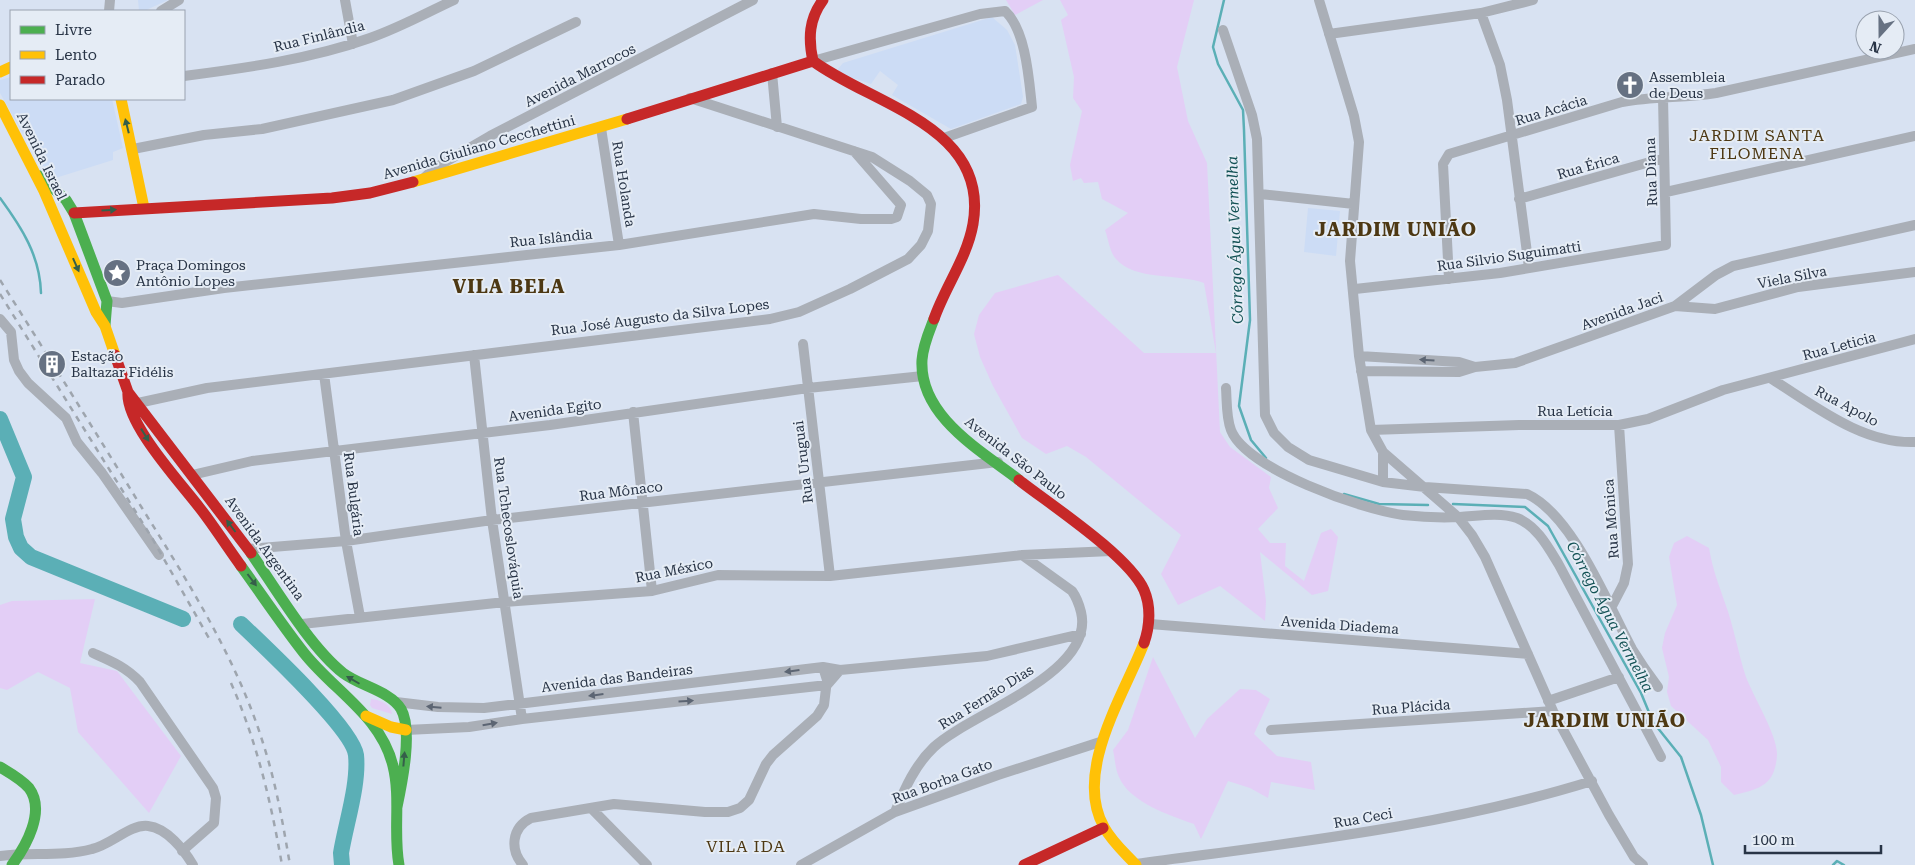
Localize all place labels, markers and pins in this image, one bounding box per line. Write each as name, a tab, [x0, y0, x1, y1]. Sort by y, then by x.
place label: Assembleia de Deus	[1649, 69, 1726, 101]
church icon: Assembleia de Deus	[1615, 70, 1645, 100]
place label: Praça Domingos Antônio Lopes	[136, 257, 246, 289]
place icon: Praça Domingos Antônio Lopes	[102, 258, 132, 288]
place label: Estação Baltazar Fidélis	[71, 348, 174, 380]
building icon: Estação Baltazar Fidélis	[37, 349, 67, 379]

